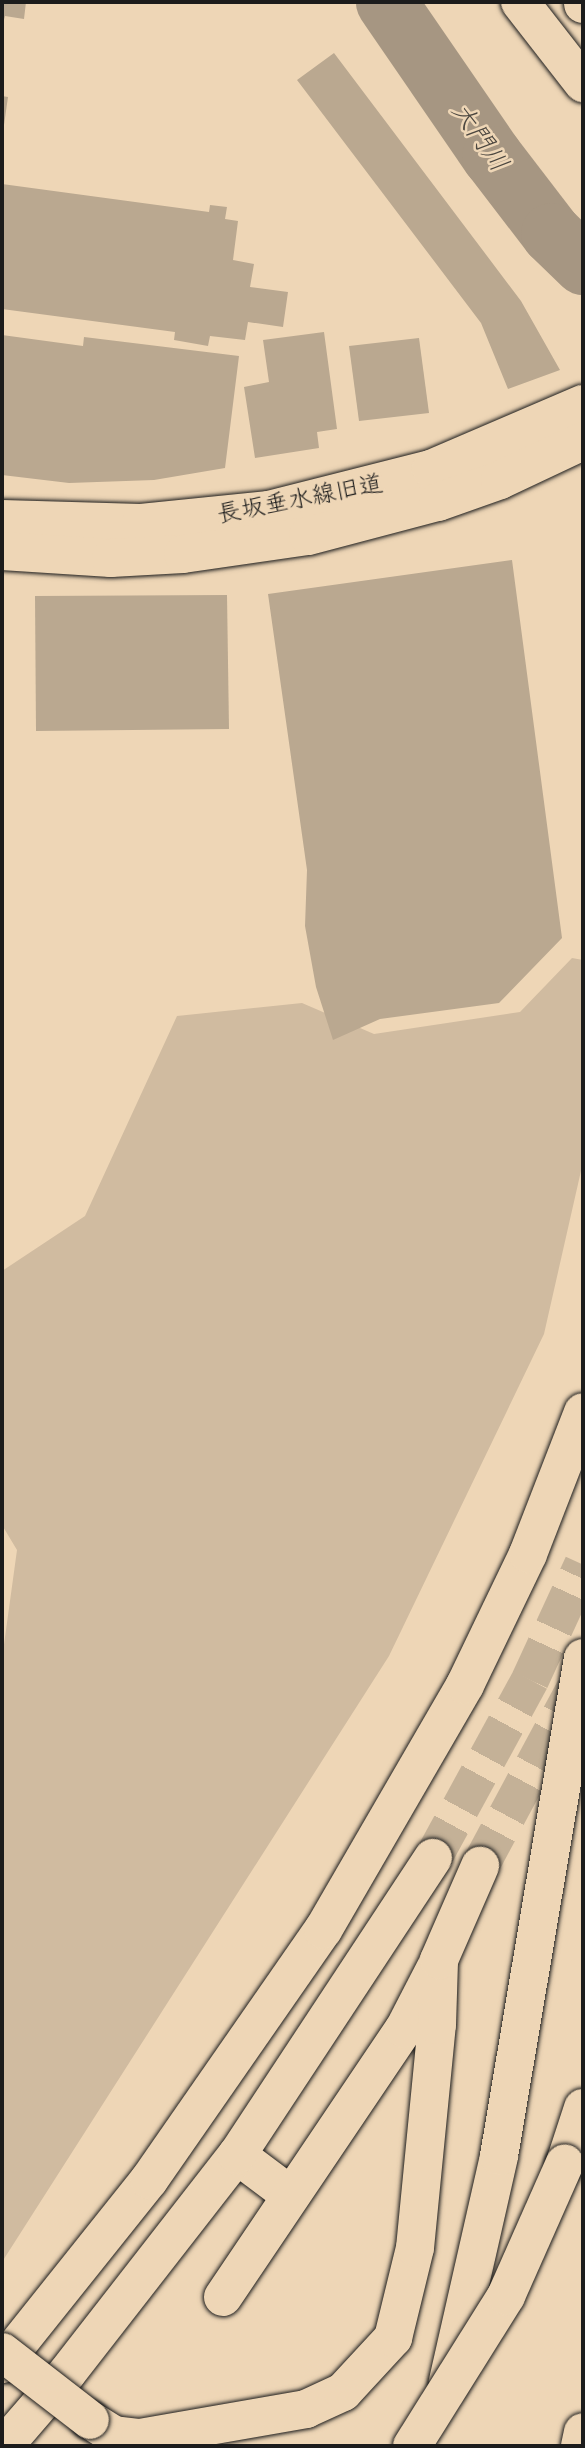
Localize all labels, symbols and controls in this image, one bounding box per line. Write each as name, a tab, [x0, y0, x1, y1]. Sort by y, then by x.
water label: 大門川	[445, 96, 515, 178]
street label: 長坂垂水線旧道	[215, 469, 385, 529]

